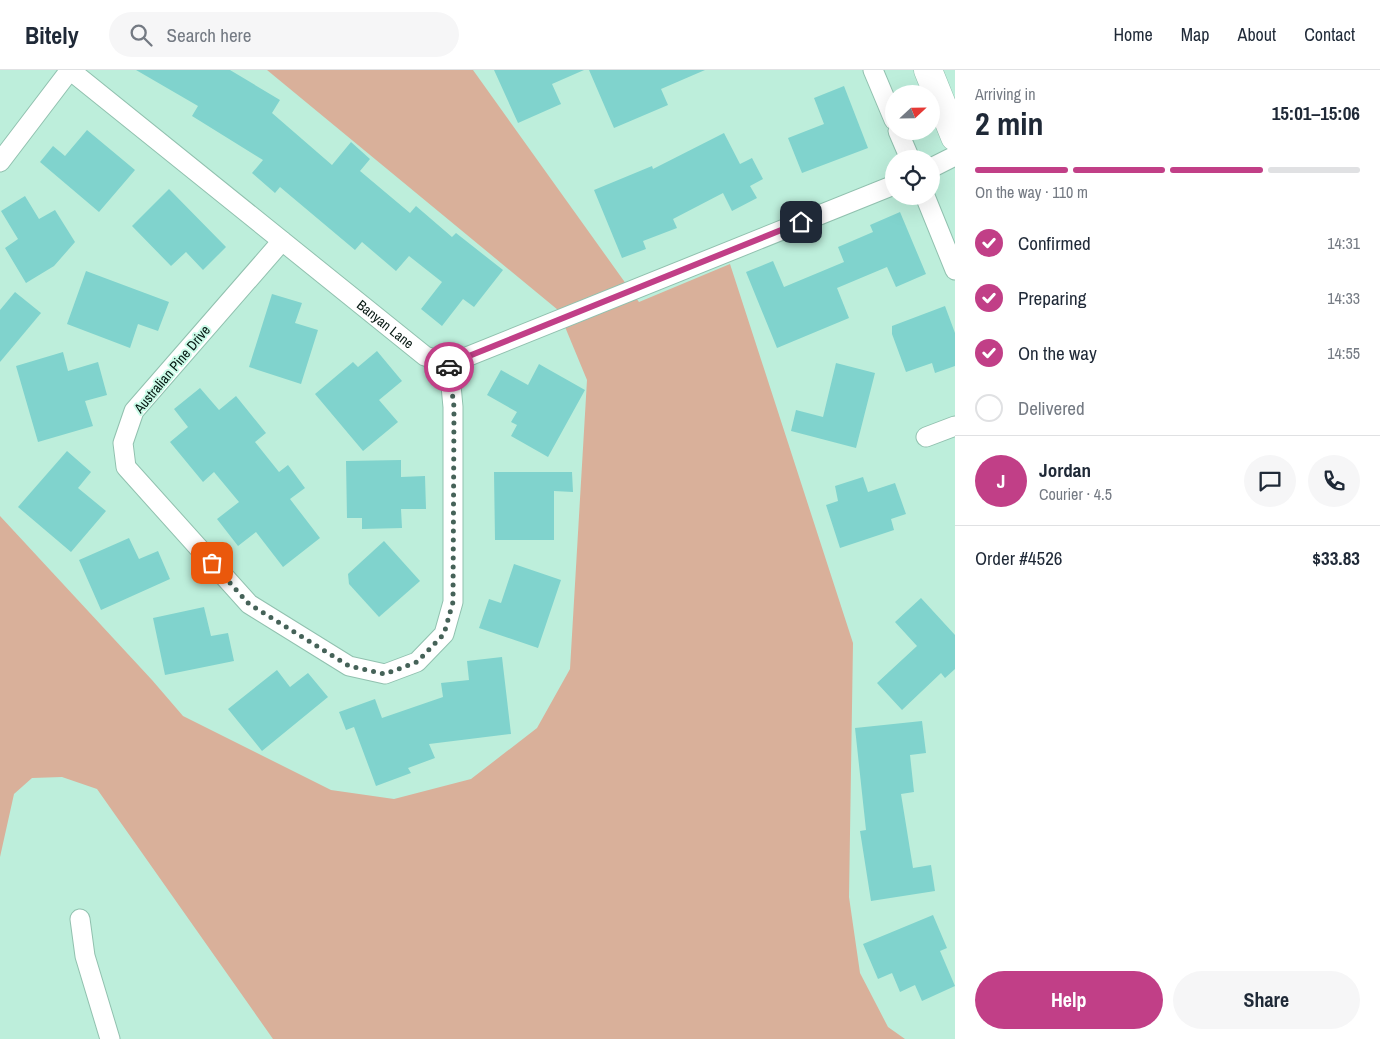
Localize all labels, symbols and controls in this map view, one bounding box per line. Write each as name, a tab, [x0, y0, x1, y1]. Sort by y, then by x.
search box	[109, 12, 459, 57]
text: Bitely	[25, 19, 79, 51]
icon: search	[127, 21, 155, 49]
text: Search here	[167, 22, 251, 48]
text: Home	[1113, 22, 1153, 47]
text: Map	[1181, 22, 1210, 47]
text: About	[1238, 22, 1276, 47]
text: Contact	[1304, 22, 1355, 47]
text: Arriving in	[975, 83, 1036, 105]
north arrow	[885, 85, 940, 140]
map controls	[885, 85, 940, 205]
text: 15:01–15:06	[1272, 100, 1360, 126]
text: 2 min	[975, 102, 1044, 145]
button: locate	[885, 150, 940, 205]
text: On the way · 110 m	[975, 181, 1088, 203]
pin	[780, 201, 822, 243]
icon: home	[787, 208, 815, 236]
icon: check	[975, 229, 1003, 257]
text: Confirmed	[1018, 230, 1091, 256]
text: 14:31	[1327, 232, 1360, 254]
icon: check	[975, 284, 1003, 312]
text: Preparing	[1018, 285, 1086, 311]
text: 14:33	[1327, 287, 1360, 309]
street label: Banyan Lane	[353, 296, 417, 352]
street label: Australian Pine Drive	[129, 321, 214, 417]
icon: check	[975, 339, 1003, 367]
text: On the way	[1018, 340, 1097, 366]
courier	[424, 342, 474, 392]
text: 14:55	[1327, 342, 1360, 364]
icon: car	[435, 353, 463, 381]
text: Delivered	[1018, 395, 1085, 421]
button: chat	[1244, 455, 1296, 507]
button: phone	[1308, 455, 1360, 507]
text: Jordan	[1039, 457, 1091, 483]
text: J	[997, 468, 1005, 494]
text: Courier · 4.5	[1039, 483, 1112, 505]
pin	[191, 542, 233, 584]
text: Order #4526	[975, 545, 1062, 571]
text: $33.83	[1312, 545, 1360, 571]
icon: bag	[198, 549, 226, 577]
button: Help	[975, 971, 1163, 1029]
button: Share	[1173, 971, 1360, 1029]

